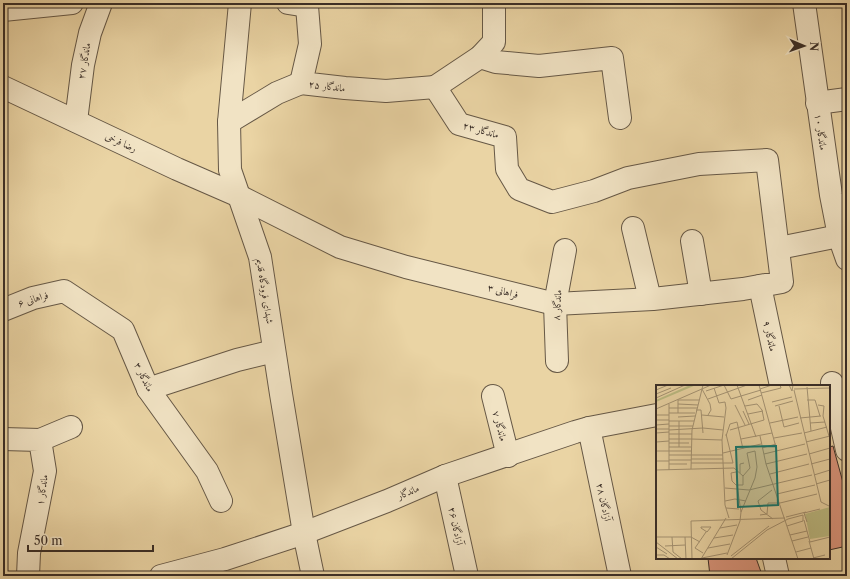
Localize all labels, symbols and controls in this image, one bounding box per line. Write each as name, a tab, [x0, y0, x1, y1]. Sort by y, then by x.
north arrow	[784, 26, 824, 66]
text: N	[807, 41, 821, 52]
street label: ماندگار ۲۷	[74, 42, 94, 80]
street label: ماندگار ۲۵	[308, 77, 346, 95]
street label: ماندگار ۱۰	[812, 113, 830, 151]
street label: ماندگار ۲۳	[462, 119, 501, 141]
street label: رضا فرخی	[103, 129, 139, 155]
street label: شهدای فرودگاه قدیم	[250, 257, 277, 325]
street label: فراهانی ۳	[486, 281, 520, 301]
street label: فراهانی ۶	[16, 288, 50, 310]
street label: ماندگار ۸	[549, 289, 565, 321]
street label: ماندگار ۹	[760, 319, 780, 353]
street label: ماندگار ۳	[131, 360, 157, 394]
inset map	[656, 385, 830, 559]
street label: ماندگار ۷	[490, 409, 510, 443]
street label: ماندگار ۱	[33, 474, 51, 506]
street label: ماندگار	[394, 482, 421, 503]
street label: آزادگان ۲۸	[594, 482, 615, 524]
street label: آزادگان ۲۶	[446, 506, 467, 548]
scale bar	[28, 527, 153, 553]
text: 50 m	[34, 533, 63, 548]

